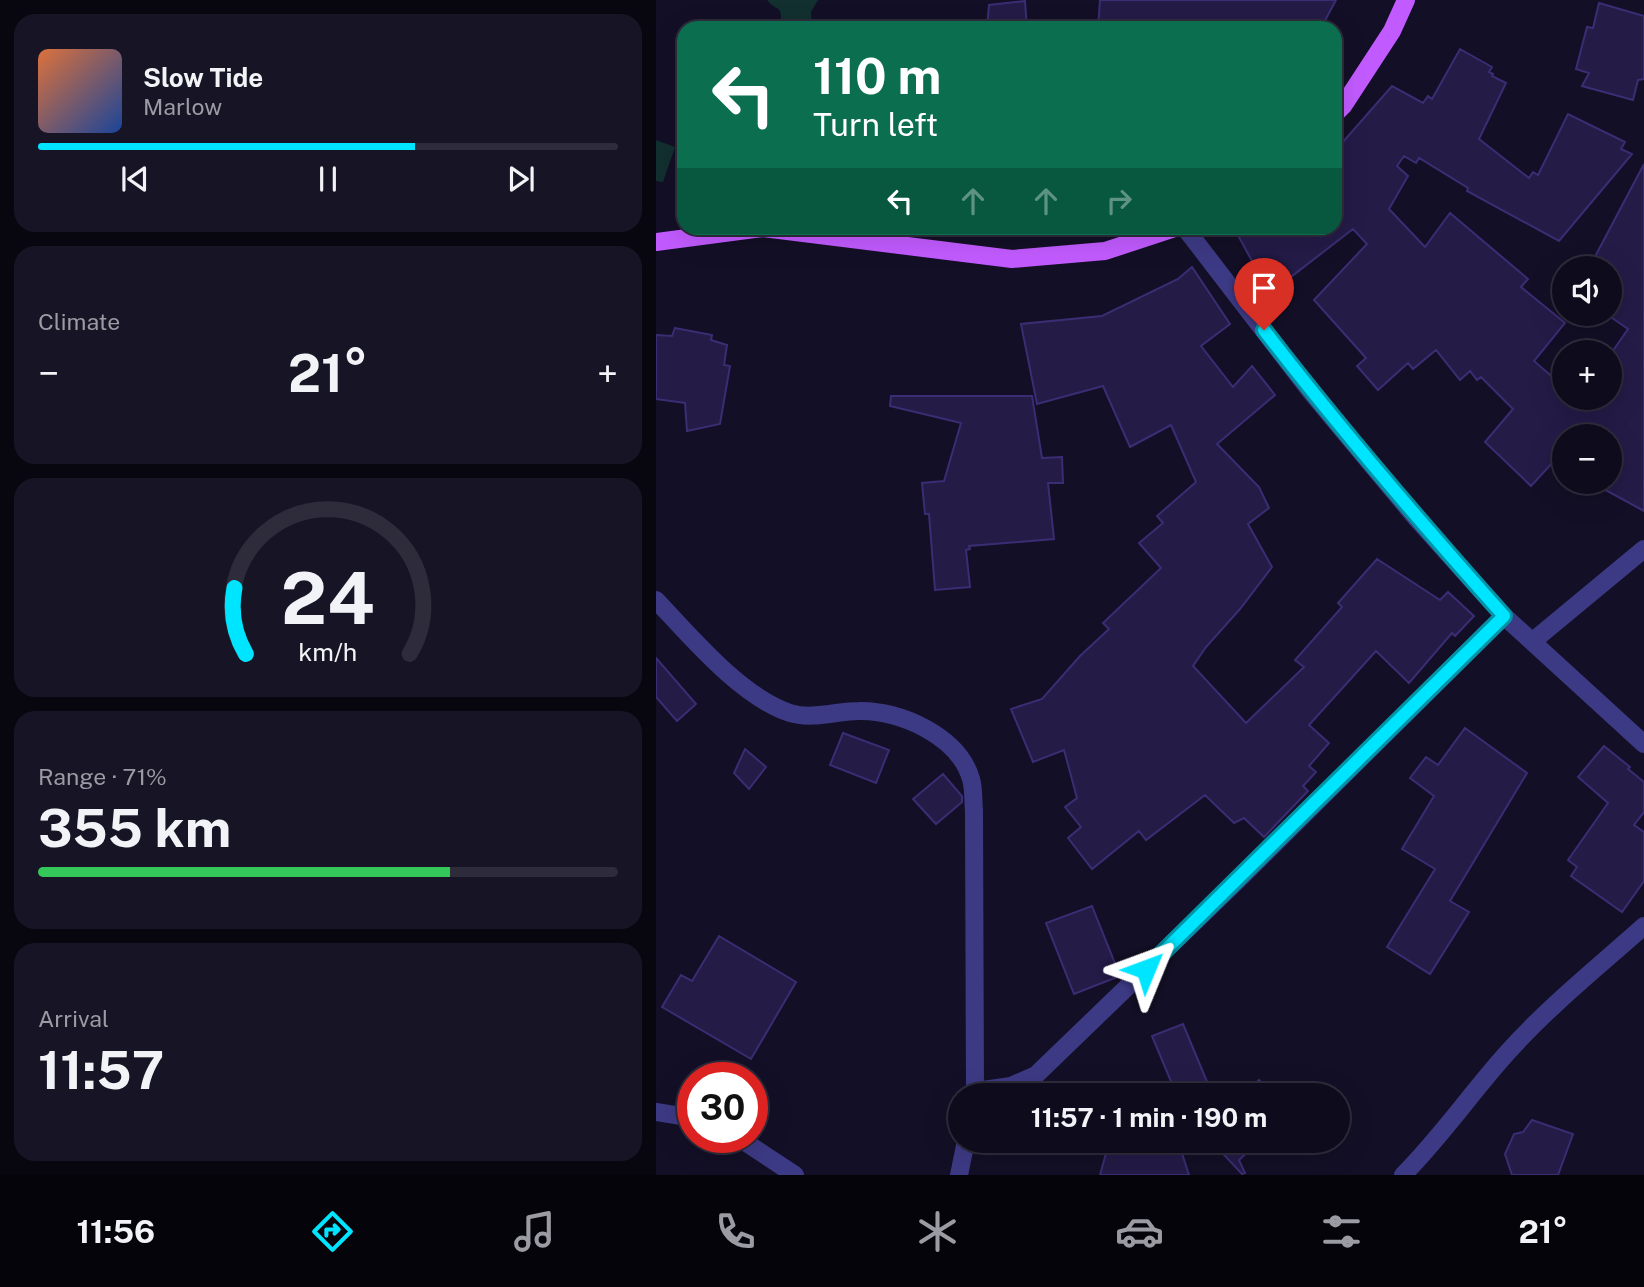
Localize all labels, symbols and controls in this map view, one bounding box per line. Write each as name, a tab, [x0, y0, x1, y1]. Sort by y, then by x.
text: 110 m	[813, 47, 941, 105]
icon: left	[698, 49, 789, 140]
text: Slow Tide	[143, 62, 263, 93]
text: Marlow	[143, 93, 222, 120]
text: Turn left	[813, 106, 938, 143]
icon: previous	[116, 160, 154, 198]
icon: pause	[309, 160, 347, 198]
icon: next	[502, 160, 540, 198]
icon: left	[881, 182, 919, 220]
icon: ahead	[954, 182, 992, 220]
icon: ahead	[1027, 182, 1065, 220]
icon: right	[1100, 182, 1138, 220]
map controls	[1552, 256, 1622, 494]
button: sound	[1552, 256, 1622, 326]
pin	[1234, 258, 1294, 330]
icon: arrive	[1245, 269, 1283, 307]
text: Climate	[38, 308, 120, 335]
button: +	[1552, 340, 1622, 410]
text: 21°	[288, 343, 368, 404]
text: −	[38, 351, 59, 396]
text: +	[597, 351, 618, 396]
button: −	[1552, 424, 1622, 494]
text: 24	[281, 555, 375, 640]
text: km/h	[299, 636, 357, 666]
text: Range · 71%	[38, 763, 167, 790]
text: 355 km	[38, 798, 231, 859]
position arrow	[1109, 932, 1183, 1006]
text: Arrival	[38, 1005, 109, 1032]
text: 11:57	[38, 1040, 164, 1101]
speed limit sign: 30	[677, 1062, 768, 1153]
text: 11:57 · 1 min · 190 m	[1031, 1102, 1267, 1133]
icon: directions	[308, 1207, 357, 1256]
icon: music	[510, 1207, 559, 1256]
icon: phone	[711, 1207, 760, 1256]
icon: climate	[913, 1207, 962, 1256]
icon: car	[1115, 1207, 1164, 1256]
icon: filters	[1317, 1207, 1366, 1256]
text: 11:56	[76, 1213, 155, 1250]
text: 21°	[1518, 1213, 1568, 1250]

